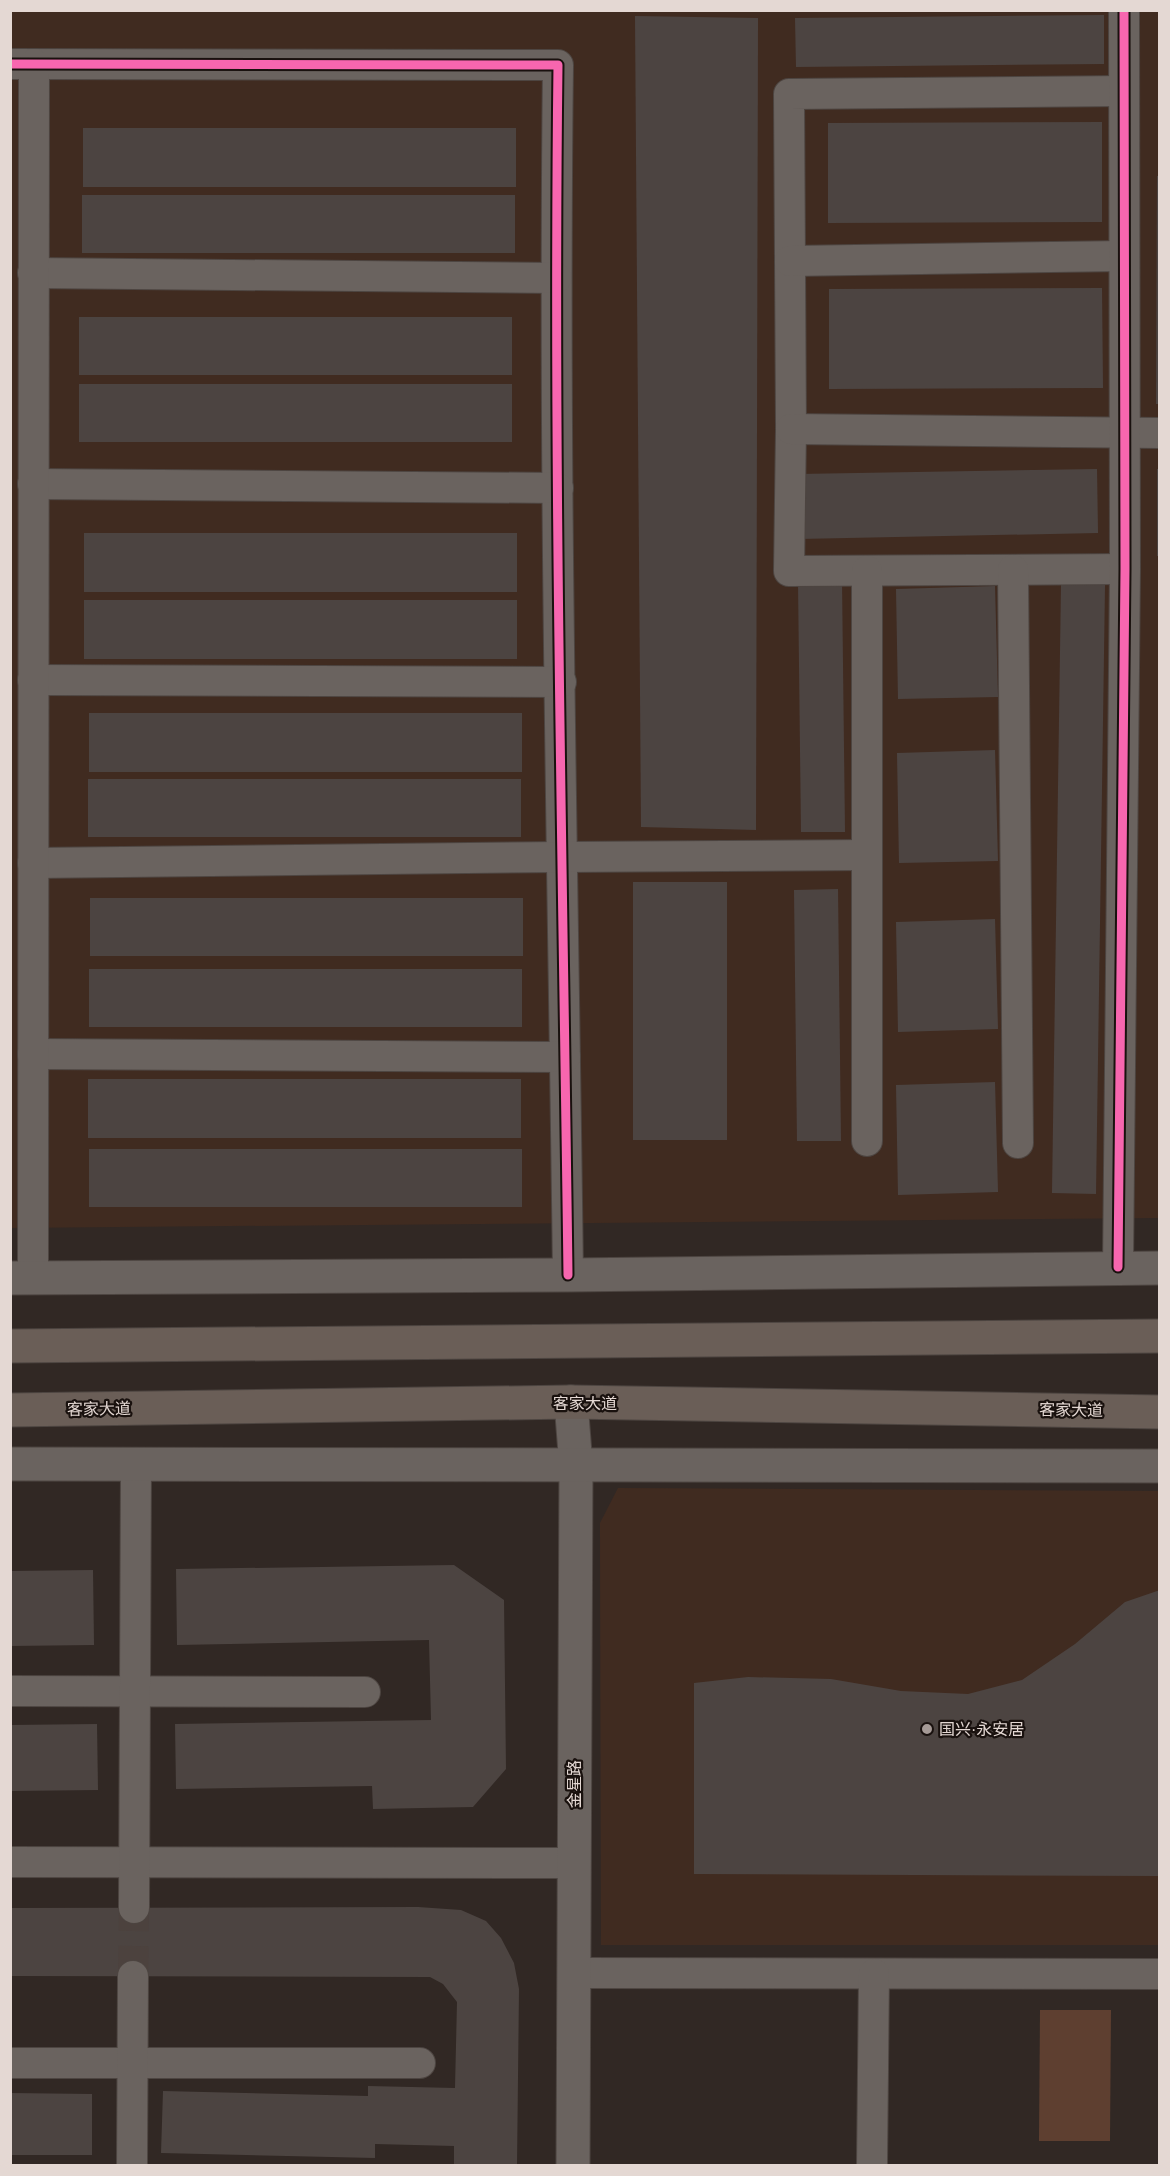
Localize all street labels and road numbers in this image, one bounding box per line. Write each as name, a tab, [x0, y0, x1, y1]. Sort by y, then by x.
street label: 客家大道	[553, 1395, 617, 1412]
street label: 客家大道	[67, 1400, 131, 1418]
street label: 客家大道	[1039, 1401, 1103, 1419]
street label: 金星路	[566, 1760, 583, 1808]

